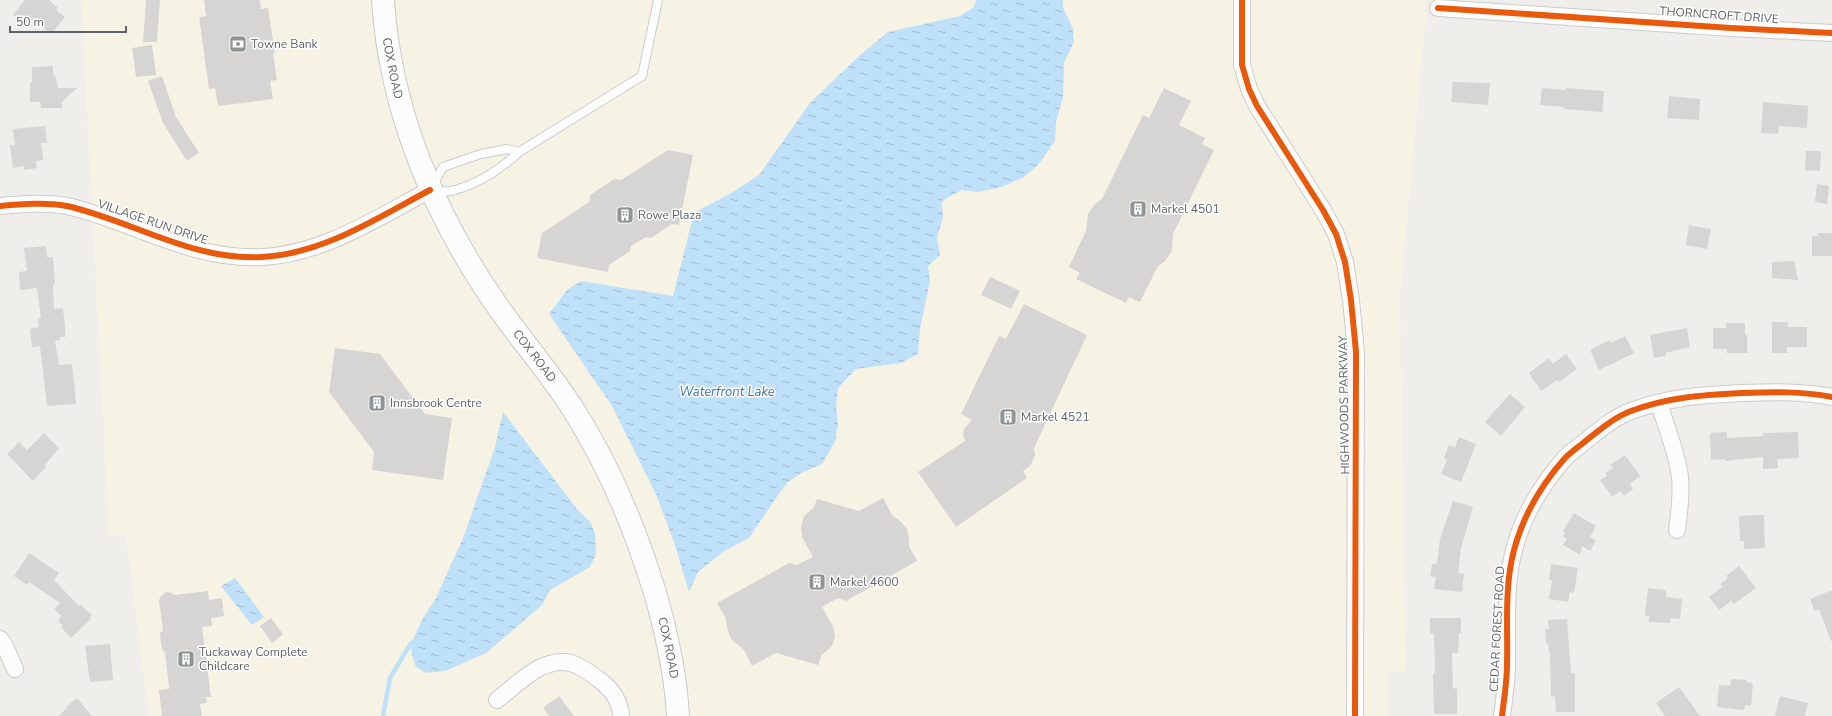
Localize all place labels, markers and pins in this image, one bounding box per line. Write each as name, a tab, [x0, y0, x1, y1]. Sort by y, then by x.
bank icon: Towne Bank	[228, 34, 248, 54]
place label: Towne Bank	[251, 36, 319, 52]
building icon: Markel 4501	[1128, 199, 1148, 219]
place label: Markel 4501	[1151, 201, 1220, 217]
building icon: Rowe Plaza	[615, 205, 635, 225]
place label: Rowe Plaza	[638, 207, 701, 223]
building icon: Innsbrook Centre	[367, 393, 387, 413]
place label: Innsbrook Centre	[390, 395, 482, 411]
building icon: Markel 4521	[998, 407, 1018, 427]
place label: Markel 4521	[1021, 409, 1090, 425]
building icon: Markel 4600	[807, 572, 827, 592]
place label: Markel 4600	[830, 574, 899, 590]
place label: Tuckaway Complete Childcare	[199, 644, 307, 674]
building icon: Tuckaway Complete Childcare	[176, 649, 196, 669]

